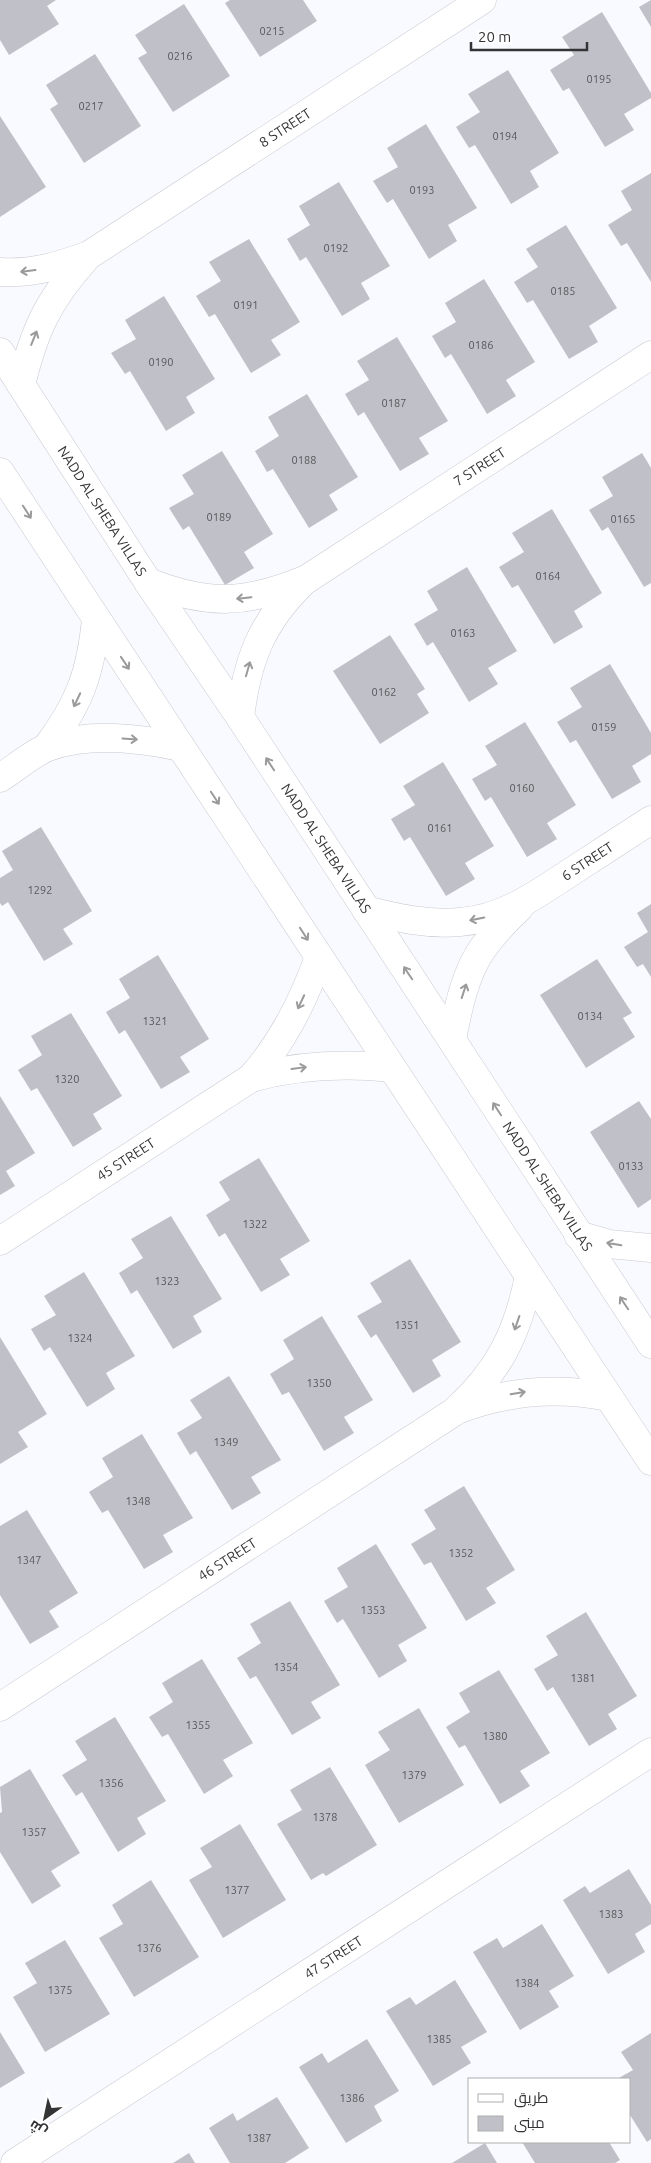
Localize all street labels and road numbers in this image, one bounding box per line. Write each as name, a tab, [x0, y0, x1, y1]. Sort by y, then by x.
street label: 8 STREET	[256, 105, 314, 150]
street label: NADD AL SHEBA VILLAS	[55, 443, 150, 579]
street label: 7 STREET	[451, 444, 509, 489]
street label: NADD AL SHEBA VILLAS	[278, 781, 374, 916]
street label: 6 STREET	[558, 839, 616, 884]
street label: NADD AL SHEBA VILLAS	[499, 1119, 596, 1254]
street label: 45 STREET	[94, 1134, 158, 1184]
street label: 46 STREET	[195, 1534, 260, 1584]
street label: 47 STREET	[301, 1932, 366, 1982]

